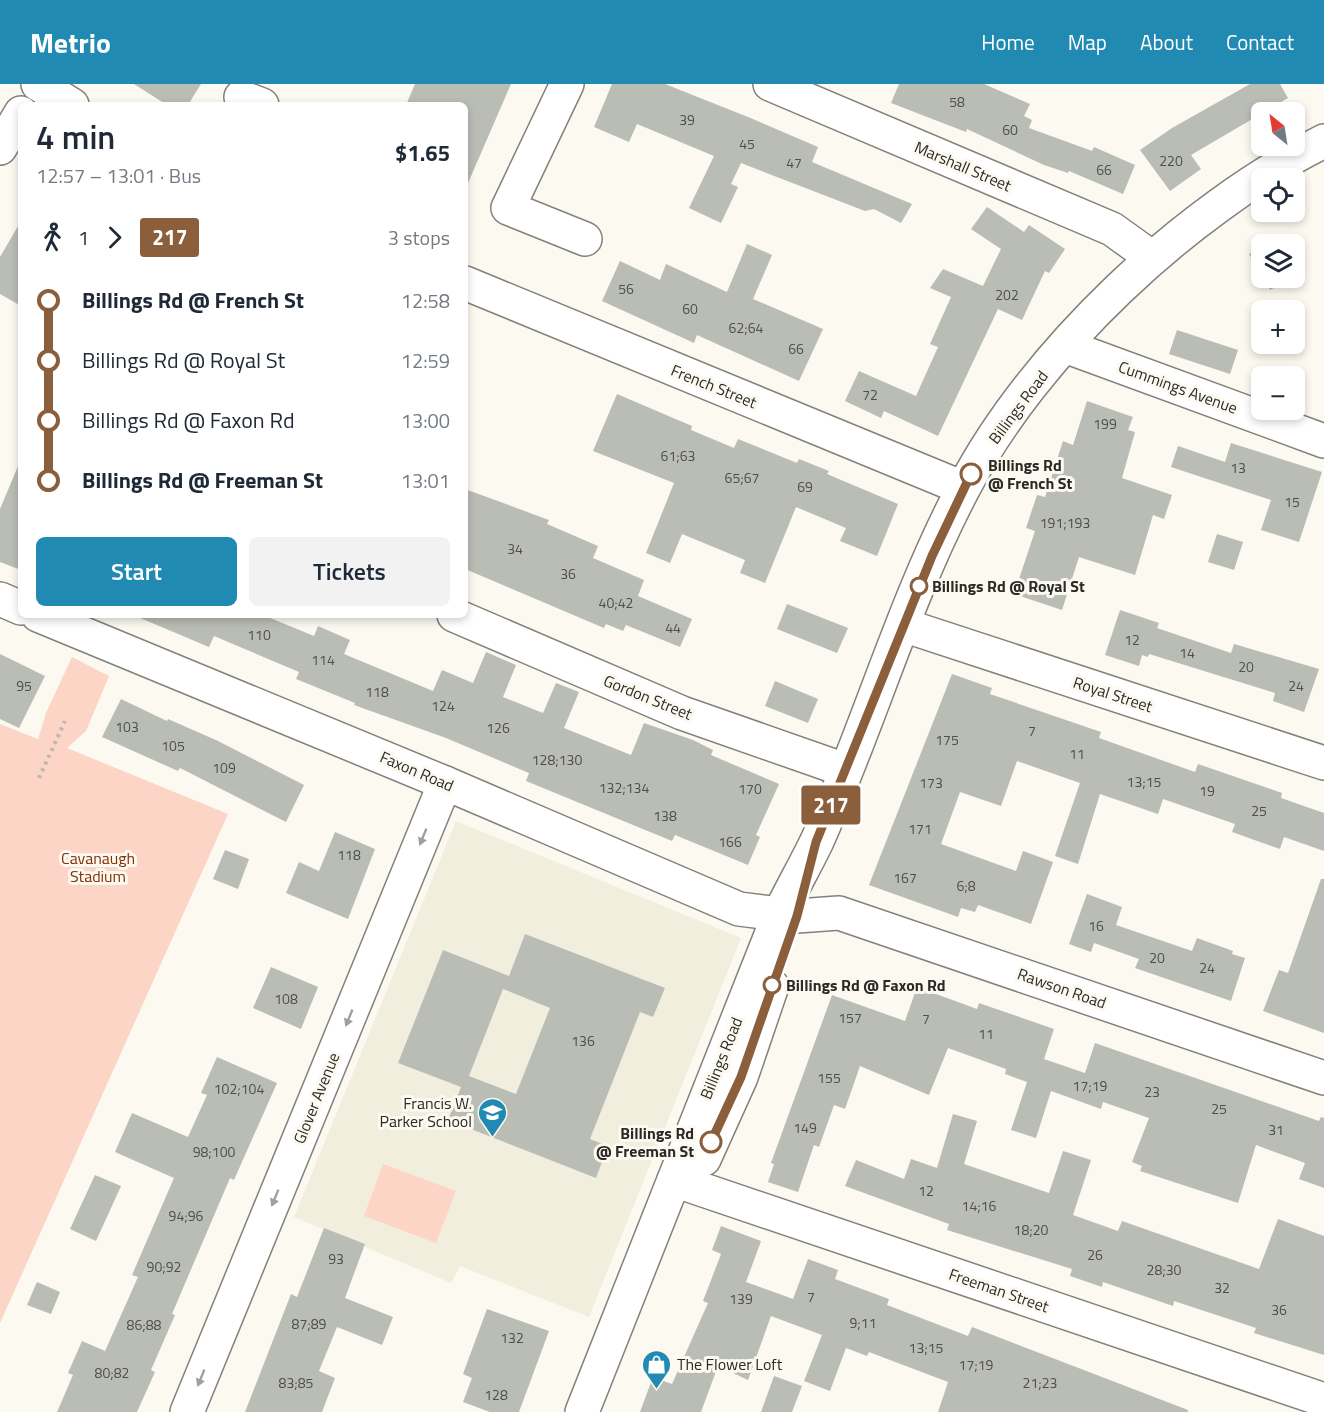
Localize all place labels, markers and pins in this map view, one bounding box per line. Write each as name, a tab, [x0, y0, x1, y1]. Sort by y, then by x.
place label: Billings Rd @ French St	[988, 453, 1072, 495]
marker: Billings Rd @ French St	[960, 463, 982, 485]
place label: Billings Rd @ Royal St	[932, 574, 1085, 598]
marker: Billings Rd @ Royal St	[910, 577, 928, 595]
place label: Billings Rd @ Faxon Rd	[786, 973, 946, 997]
marker: Billings Rd @ Faxon Rd	[763, 976, 781, 994]
place label: Francis W. Parker School	[380, 1091, 472, 1133]
school or university icon: Francis W. Parker School	[477, 1096, 509, 1138]
place label: Billings Rd @ Freeman St	[596, 1121, 694, 1163]
marker: Billings Rd @ Freeman St	[700, 1131, 722, 1153]
shop icon: The Flower Loft	[640, 1348, 672, 1390]
place label: The Flower Loft	[677, 1352, 783, 1376]

